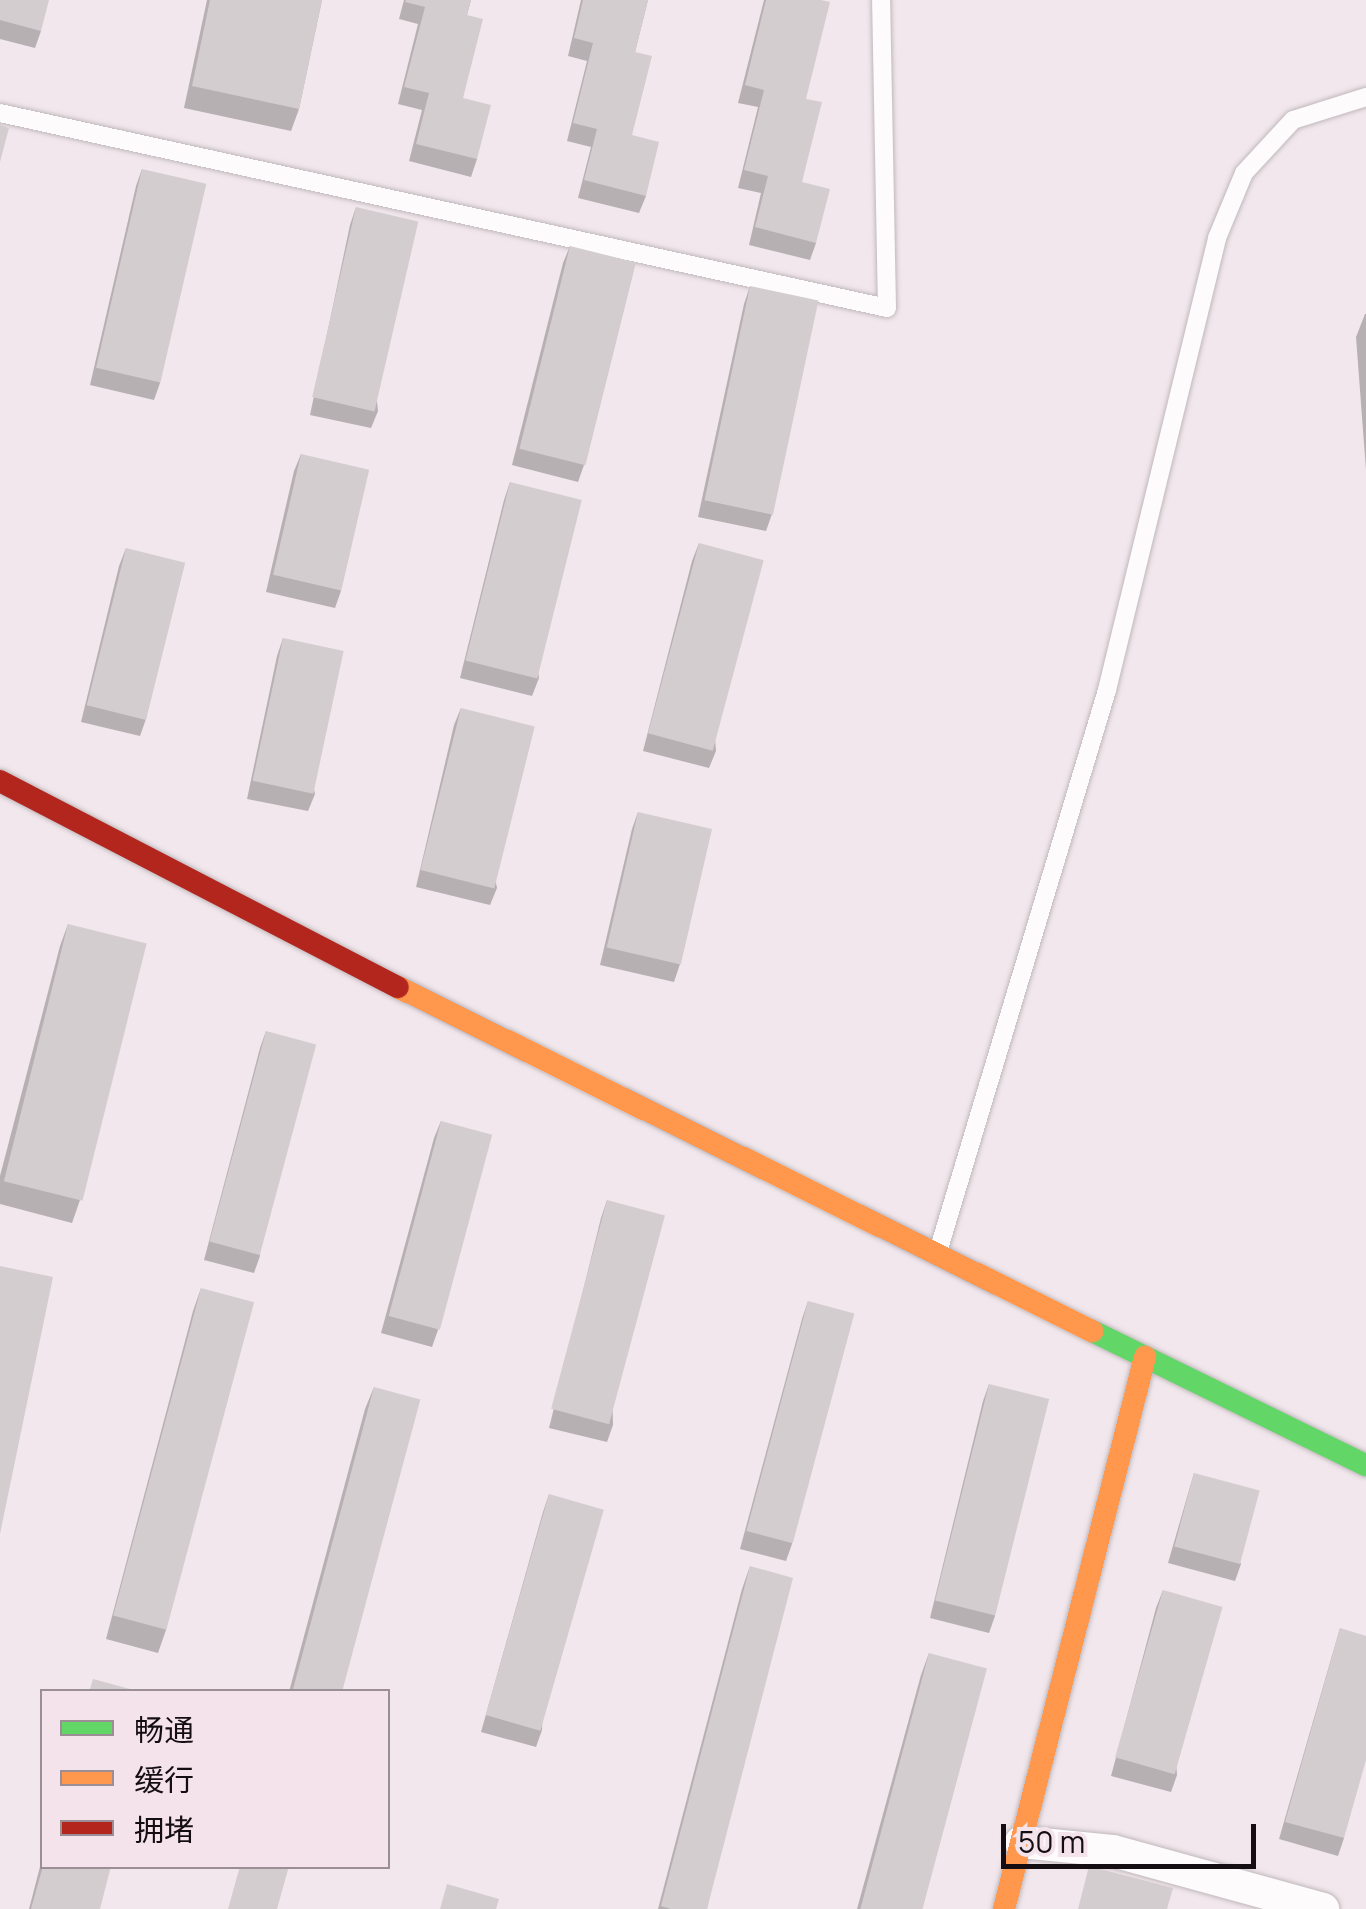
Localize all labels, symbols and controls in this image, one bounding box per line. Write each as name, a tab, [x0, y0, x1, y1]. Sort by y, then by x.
legend	[40, 1689, 390, 1869]
text: 畅通	[134, 1709, 194, 1750]
text: 缓行	[134, 1759, 194, 1800]
scale bar	[1006, 1804, 1261, 1866]
text: 拥堵	[134, 1809, 194, 1850]
text: 50 m	[1018, 1821, 1085, 1862]

